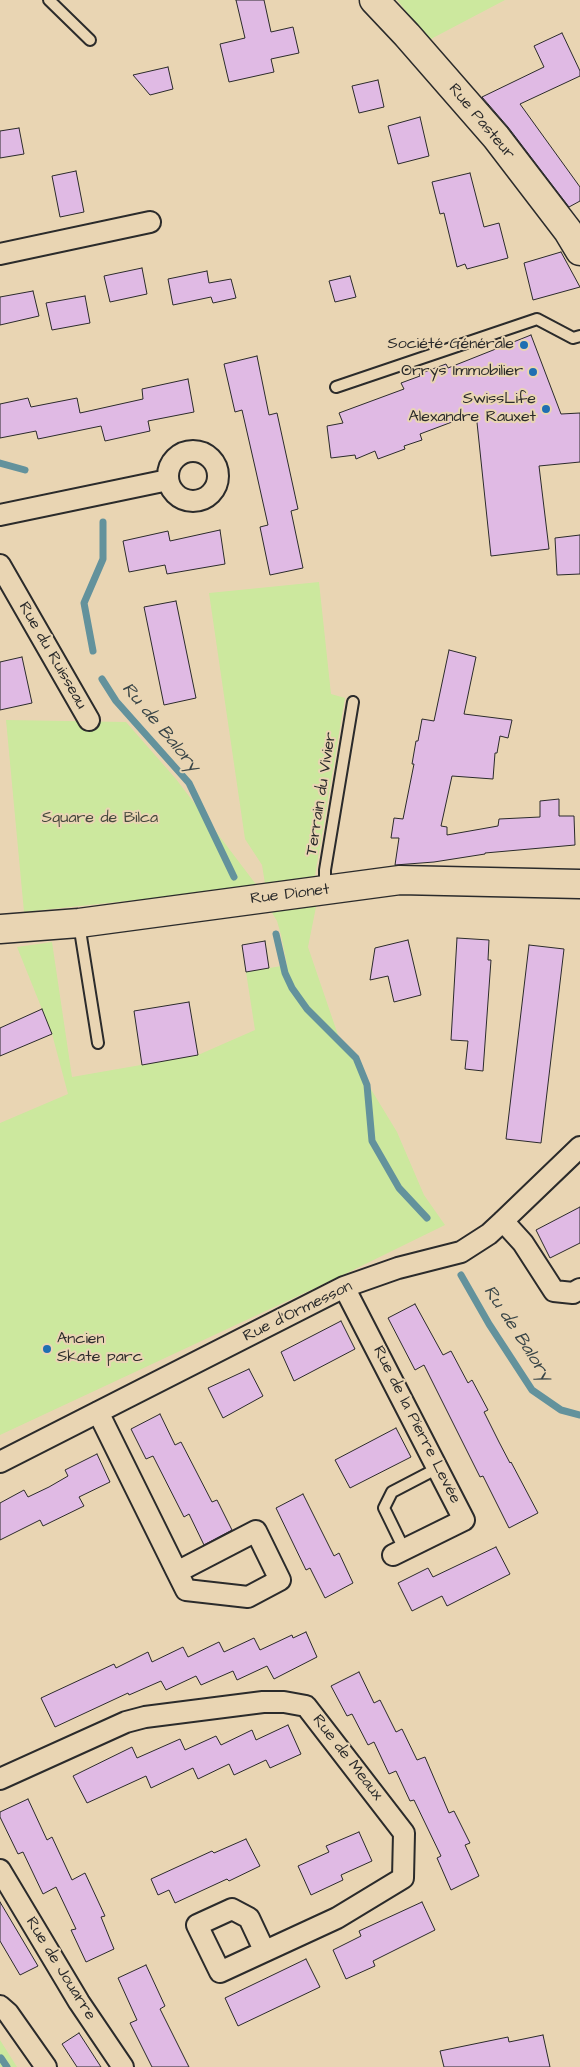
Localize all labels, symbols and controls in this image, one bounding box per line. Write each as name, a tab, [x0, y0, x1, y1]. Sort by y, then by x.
street label: Rue Pasteur	[444, 80, 518, 164]
place label: Société Générale	[387, 335, 514, 355]
marker: Société Générale	[518, 339, 530, 351]
place label: Orrys Immobilier	[401, 362, 523, 382]
marker: Orrys Immobilier	[527, 366, 539, 378]
place label: SwissLife Alexandre Rauxet	[408, 390, 536, 428]
marker: SwissLife Alexandre Rauxet	[540, 403, 552, 415]
street label: Rue du Ruisseau	[14, 599, 90, 713]
water label: Ru de Balory	[116, 679, 204, 777]
street label: Terrain du Vivier	[303, 731, 341, 857]
park label: Square de Bilca	[42, 809, 158, 829]
street label: Rue Dionet	[249, 881, 331, 909]
street label: Rue d'Ormesson	[240, 1277, 356, 1347]
water label: Ru de Balory	[478, 1282, 556, 1386]
place label: Ancien Skate parc	[57, 1330, 143, 1368]
marker: Ancien Skate parc	[41, 1343, 53, 1355]
street label: Rue de la Pierre Levée	[368, 1343, 464, 1507]
street label: Rue de Meaux	[308, 1711, 386, 1805]
street label: Rue de Jouarre	[21, 1914, 99, 2024]

